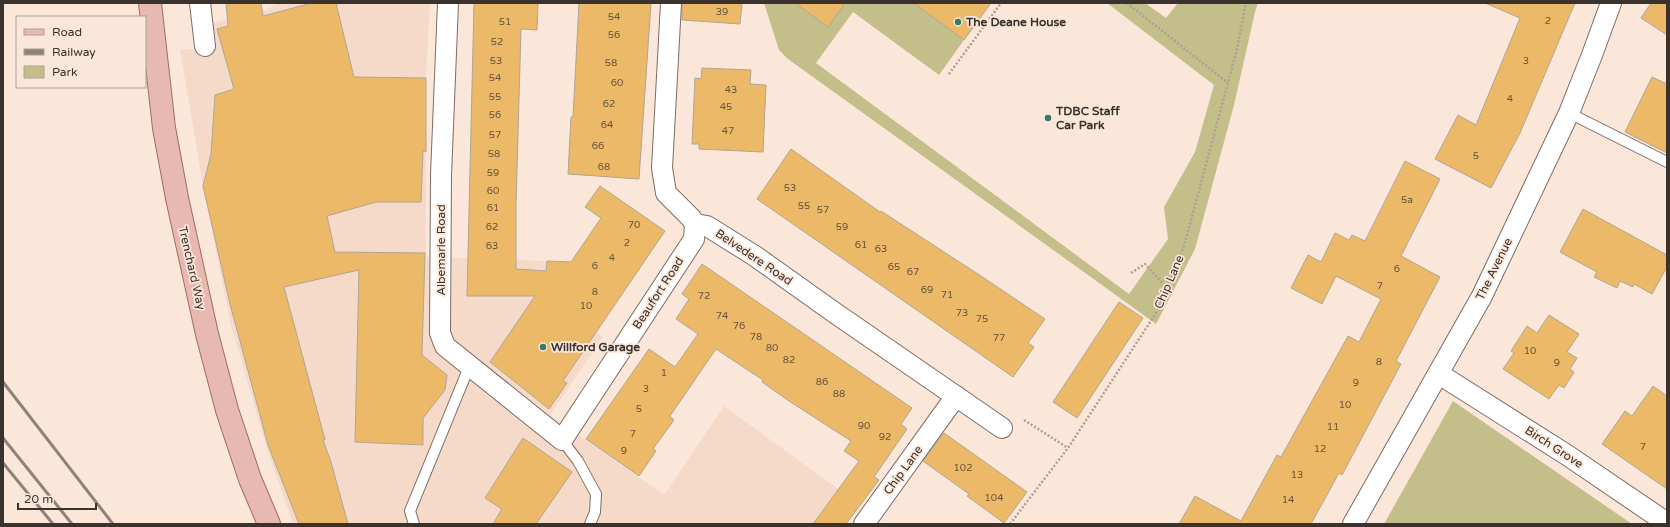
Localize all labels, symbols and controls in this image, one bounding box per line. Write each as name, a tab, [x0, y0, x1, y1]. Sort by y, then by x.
house number: 39	[716, 6, 728, 18]
house number: 54	[608, 11, 620, 23]
place label: The Deane House	[965, 15, 1066, 29]
house number: 2	[1545, 15, 1551, 27]
legend	[16, 16, 146, 88]
house number: 51	[499, 16, 511, 28]
marker: The Deane House	[953, 17, 963, 27]
text: Road	[52, 25, 82, 39]
house number: 56	[608, 29, 620, 41]
house number: 52	[491, 36, 503, 48]
text: Railway	[52, 45, 96, 59]
house number: 53	[490, 55, 502, 67]
house number: 3	[1523, 55, 1529, 67]
house number: 58	[605, 57, 617, 69]
text: Park	[52, 65, 78, 79]
house number: 54	[489, 72, 501, 84]
house number: 60	[611, 77, 623, 89]
house number: 43	[725, 84, 737, 96]
house number: 55	[489, 91, 501, 103]
house number: 4	[1507, 93, 1513, 105]
house number: 62	[603, 98, 615, 110]
house number: 45	[720, 101, 732, 113]
place label: TDBC Staff Car Park	[1055, 104, 1120, 132]
house number: 56	[489, 109, 501, 121]
marker: TDBC Staff Car Park	[1043, 113, 1053, 123]
house number: 64	[601, 119, 613, 131]
house number: 47	[722, 125, 734, 137]
house number: 57	[489, 129, 501, 141]
house number: 66	[592, 140, 604, 152]
house number: 58	[488, 148, 500, 160]
house number: 5	[1473, 150, 1479, 162]
house number: 68	[598, 161, 610, 173]
house number: 59	[487, 167, 499, 179]
house number: 53	[784, 182, 796, 194]
house number: 60	[487, 185, 499, 197]
house number: 5a	[1401, 194, 1413, 206]
house number: 55	[798, 200, 810, 212]
house number: 61	[487, 202, 499, 214]
street label: Albemarle Road	[434, 204, 448, 296]
house number: 57	[817, 204, 829, 216]
house number: 70	[628, 219, 640, 231]
house number: 62	[486, 221, 498, 233]
house number: 59	[836, 221, 848, 233]
street label: Trenchard Way	[176, 225, 209, 312]
street label: Belvedere Road	[713, 226, 795, 288]
street label: The Avenue	[1473, 235, 1515, 302]
house number: 2	[624, 237, 630, 249]
house number: 61	[855, 239, 867, 251]
house number: 63	[486, 240, 498, 252]
house number: 63	[875, 243, 887, 255]
house number: 4	[609, 252, 615, 264]
street label: Chip Lane	[1151, 253, 1187, 311]
street label: Beaufort Road	[630, 254, 686, 332]
house number: 6	[592, 260, 598, 272]
house number: 65	[888, 261, 900, 273]
house number: 6	[1394, 263, 1400, 275]
house number: 67	[907, 266, 919, 278]
house number: 7	[1377, 280, 1383, 292]
house number: 69	[921, 284, 933, 296]
house number: 8	[592, 286, 598, 298]
house number: 71	[941, 289, 953, 301]
house number: 72	[698, 290, 710, 302]
house number: 10	[580, 300, 592, 312]
house number: 73	[956, 307, 968, 319]
house number: 74	[716, 310, 728, 322]
house number: 75	[976, 313, 988, 325]
house number: 76	[733, 320, 745, 332]
house number: 78	[750, 331, 762, 343]
house number: 77	[993, 332, 1005, 344]
place label: Willford Garage	[551, 340, 640, 355]
marker: Willford Garage	[538, 342, 548, 352]
house number: 80	[766, 342, 778, 354]
house number: 10	[1524, 345, 1536, 357]
house number: 82	[783, 354, 795, 366]
house number: 8	[1376, 356, 1382, 368]
house number: 9	[1554, 357, 1560, 369]
house number: 1	[661, 367, 667, 379]
house number: 86	[816, 376, 828, 388]
house number: 9	[1353, 377, 1359, 389]
house number: 3	[643, 383, 649, 395]
house number: 88	[833, 388, 845, 400]
house number: 10	[1339, 399, 1351, 411]
house number: 5	[636, 403, 642, 415]
house number: 90	[858, 420, 870, 432]
house number: 11	[1327, 421, 1339, 433]
street label: Birch Grove	[1522, 423, 1586, 471]
house number: 7	[630, 428, 636, 440]
house number: 92	[879, 431, 891, 443]
house number: 7	[1640, 441, 1646, 453]
street label: Chip Lane	[881, 443, 926, 497]
house number: 12	[1314, 443, 1326, 455]
house number: 9	[621, 445, 627, 457]
house number: 102	[954, 462, 972, 474]
house number: 13	[1291, 469, 1303, 481]
scale bar	[18, 485, 96, 511]
text: 20 m	[24, 492, 53, 506]
house number: 104	[985, 492, 1003, 504]
house number: 14	[1282, 494, 1294, 506]

